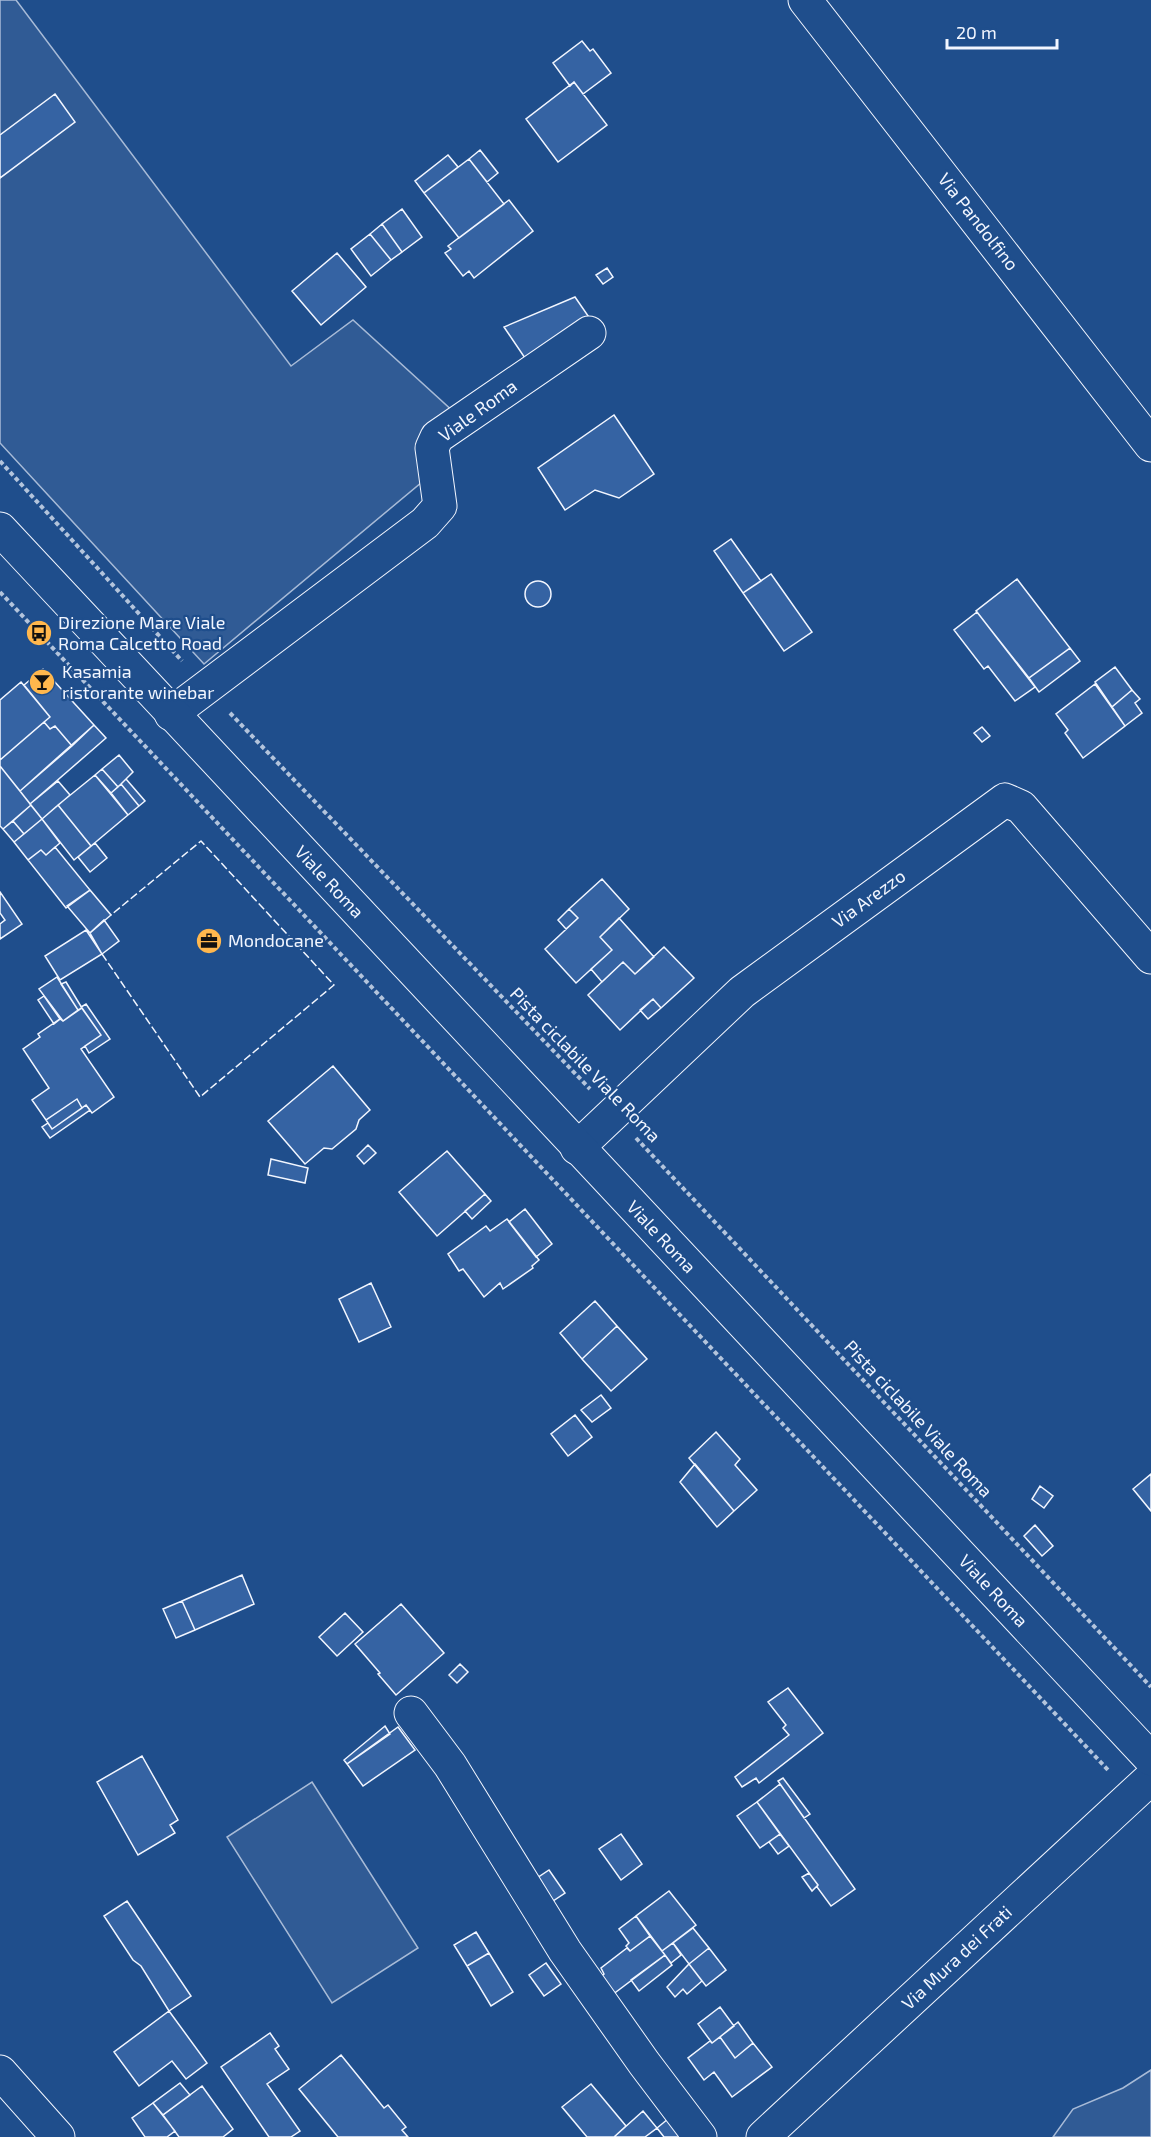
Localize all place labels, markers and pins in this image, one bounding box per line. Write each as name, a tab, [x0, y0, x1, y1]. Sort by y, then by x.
place label: Direzione Mare Viale Roma Calcetto Road	[58, 611, 225, 654]
bus stop icon: Direzione Mare Viale Roma Calcetto Road	[24, 618, 54, 648]
place label: Kasamia ristorante winebar	[62, 660, 214, 703]
bar icon: Kasamia ristorante winebar	[27, 667, 57, 697]
office icon: Mondocane	[194, 926, 224, 956]
place label: Mondocane	[228, 929, 324, 951]

